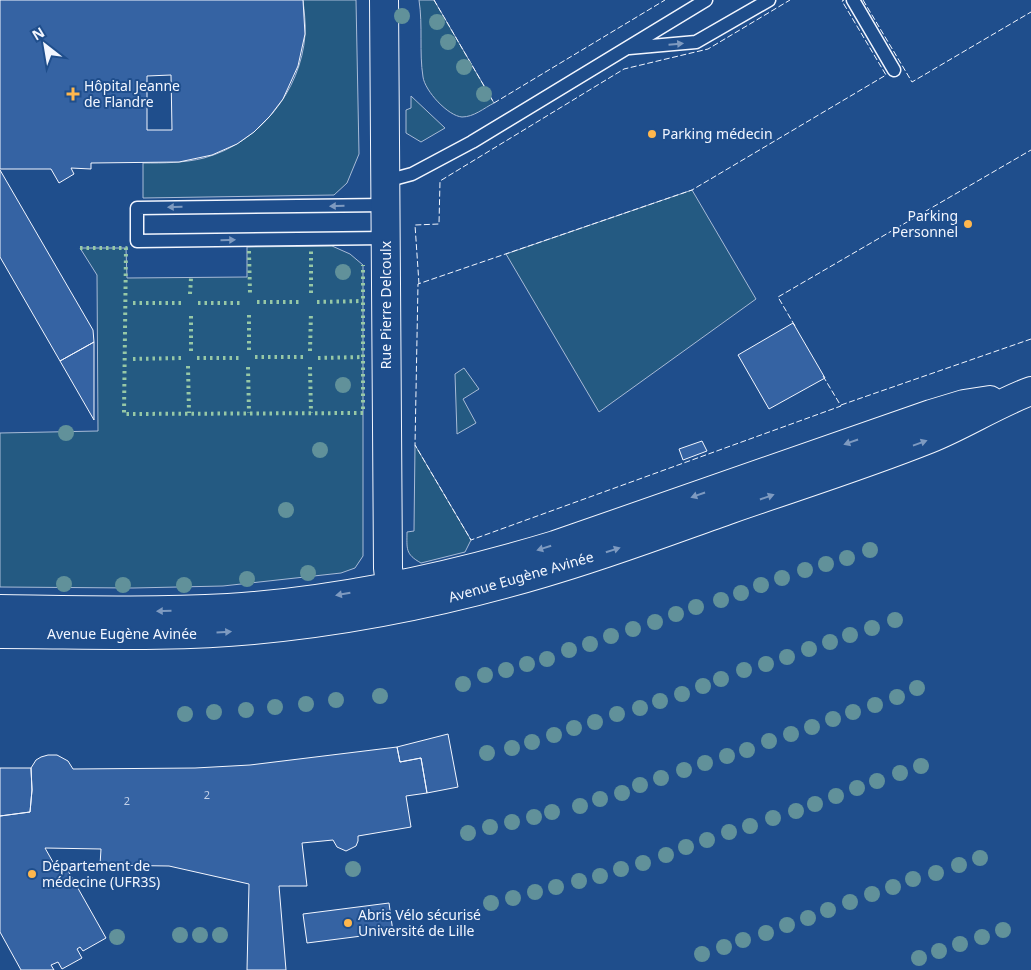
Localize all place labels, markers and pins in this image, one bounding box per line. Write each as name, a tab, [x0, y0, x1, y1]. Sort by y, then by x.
place label: Hôpital Jeanne de Flandre	[84, 76, 180, 111]
marker: Hôpital Jeanne de Flandre	[66, 87, 80, 101]
place label: Parking médecin	[662, 124, 773, 143]
marker: Parking médecin	[646, 128, 658, 140]
place label: Parking Personnel	[892, 206, 958, 241]
marker: Parking Personnel	[962, 218, 974, 230]
place label: Département de médecine (UFR3S)	[42, 856, 160, 891]
marker: Département de médecine (UFR3S)	[26, 868, 38, 880]
place label: Abris Vélo sécurisé Université de Lille	[358, 905, 481, 940]
marker: Abris Vélo sécurisé Université de Lille	[342, 917, 354, 929]

